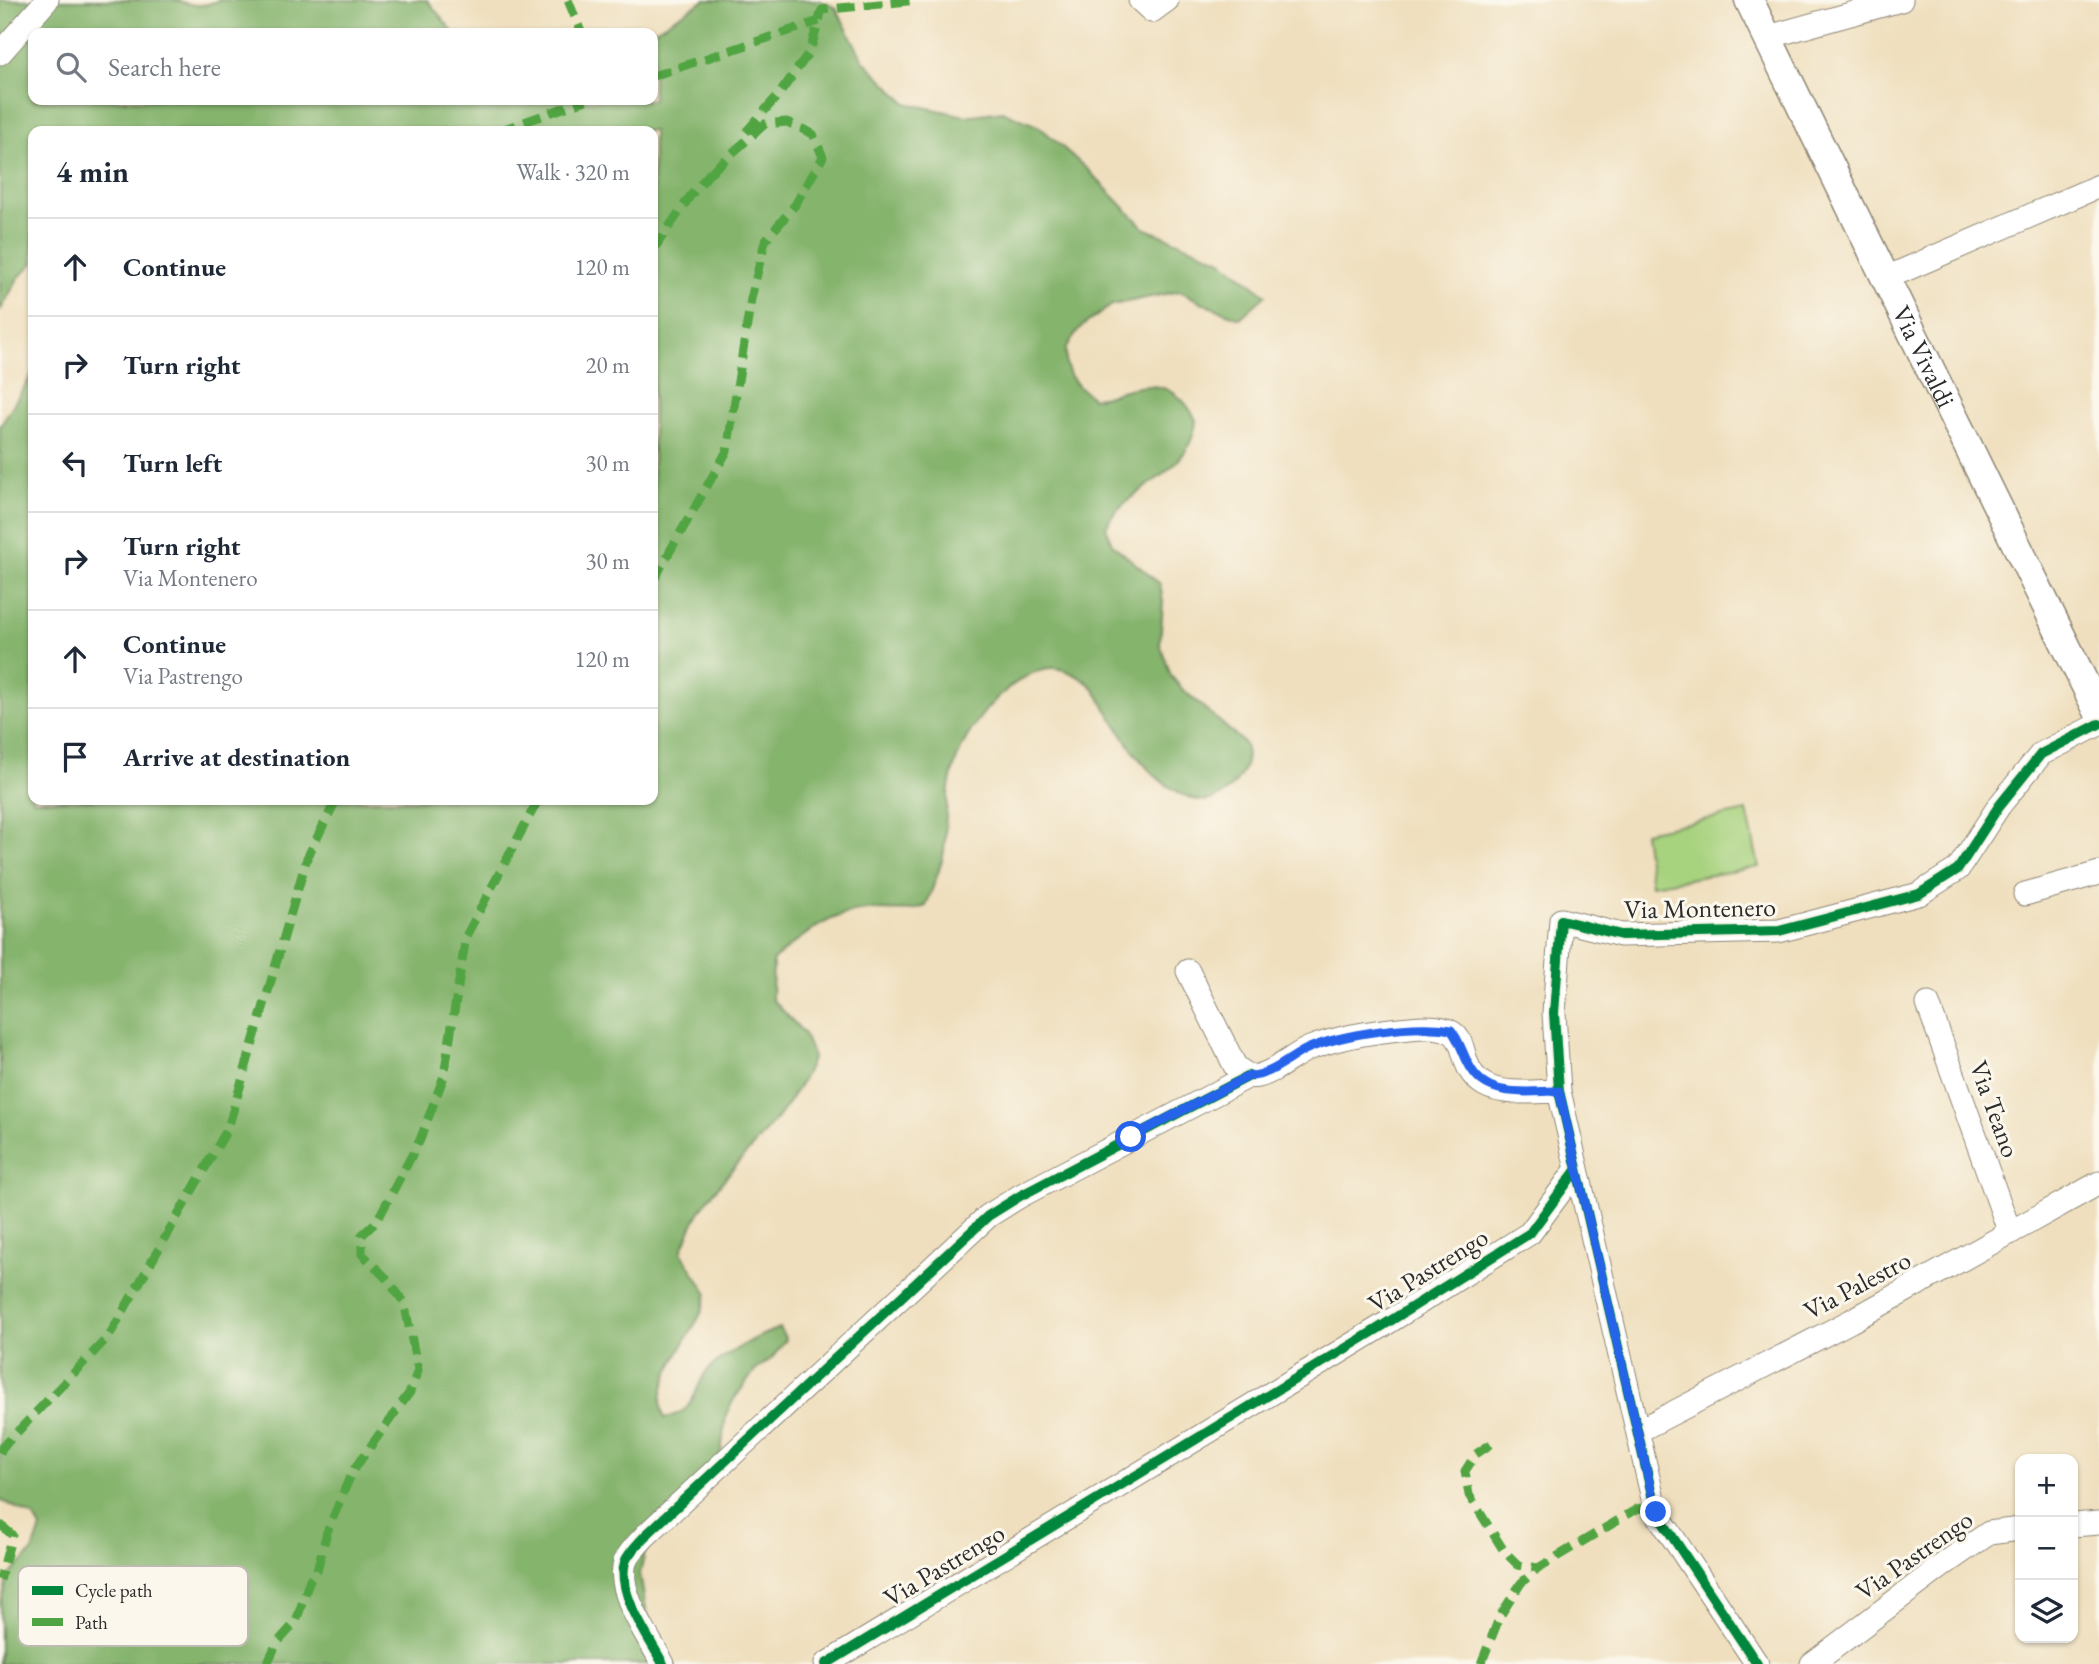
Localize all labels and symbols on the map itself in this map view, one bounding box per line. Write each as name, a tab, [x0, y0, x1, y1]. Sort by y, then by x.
street label: Via Vivaldi	[1885, 300, 1963, 413]
street label: Via Montenero	[1624, 890, 1776, 926]
street label: Via Teano	[1962, 1056, 2028, 1162]
route start	[1115, 1121, 1146, 1152]
street label: Via Pastrengo	[1361, 1220, 1495, 1320]
street label: Via Palestro	[1797, 1243, 1917, 1327]
route end	[1640, 1496, 1671, 1527]
street label: Via Pastrengo	[1849, 1502, 1979, 1608]
street label: Via Pastrengo	[877, 1516, 1011, 1614]
legend	[18, 1566, 248, 1646]
text: Cycle path	[75, 1578, 153, 1603]
text: Path	[75, 1610, 108, 1635]

